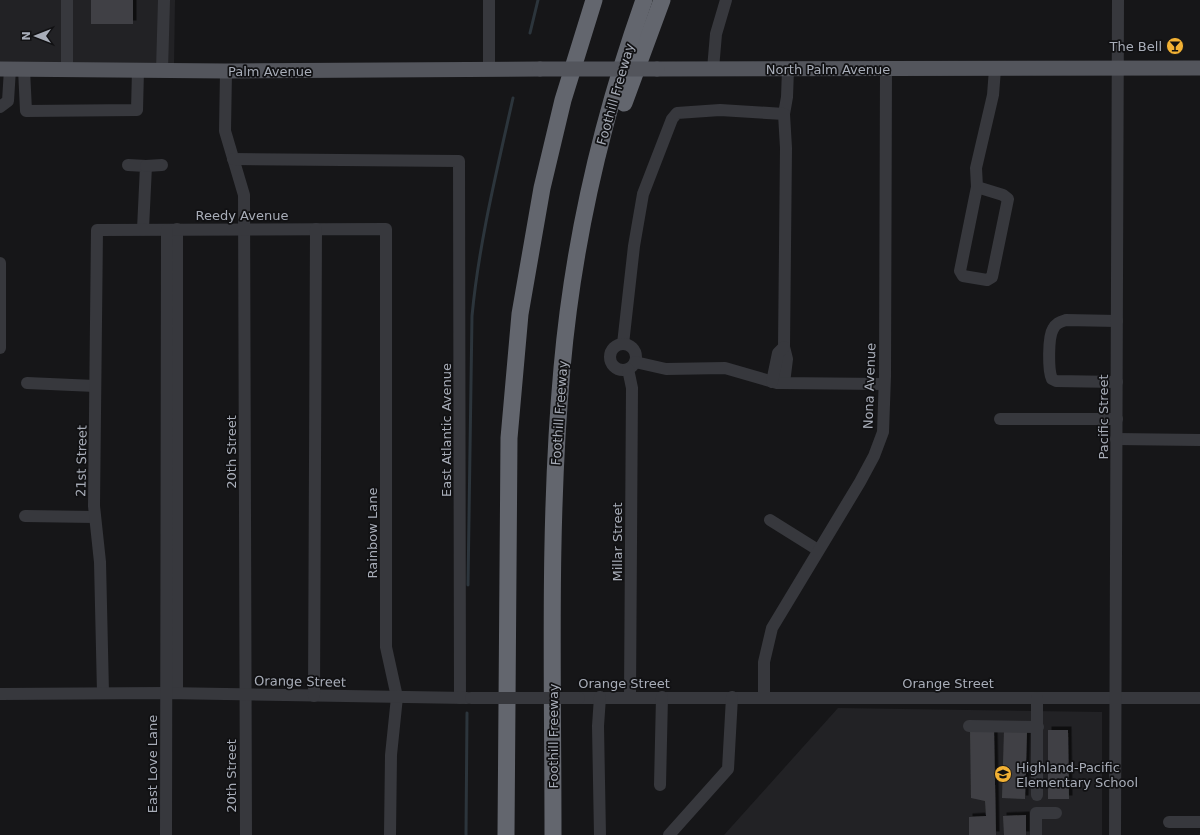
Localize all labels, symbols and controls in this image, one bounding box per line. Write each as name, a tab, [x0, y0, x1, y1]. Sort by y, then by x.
north arrow	[16, 16, 56, 56]
text: N	[20, 31, 33, 41]
bar icon: The Bell	[1165, 36, 1185, 56]
place label: The Bell	[1109, 39, 1162, 54]
street label: Foothill Freeway	[594, 41, 637, 147]
street label: North Palm Avenue	[766, 62, 890, 77]
street label: Palm Avenue	[228, 64, 312, 79]
street label: Reedy Avenue	[196, 208, 288, 223]
street label: Nona Avenue	[860, 343, 879, 429]
street label: Foothill Freeway	[548, 360, 571, 466]
street label: East Atlantic Avenue	[439, 363, 454, 497]
street label: Pacific Street	[1096, 375, 1111, 459]
street label: 20th Street	[224, 415, 239, 489]
street label: 21st Street	[73, 425, 90, 497]
street label: Rainbow Lane	[365, 488, 380, 578]
street label: Millar Street	[610, 503, 625, 582]
street label: Orange Street	[254, 673, 346, 690]
street label: Orange Street	[578, 676, 670, 691]
street label: Orange Street	[902, 676, 994, 691]
street label: Foothill Freeway	[546, 683, 561, 789]
street label: East Love Lane	[145, 715, 160, 813]
street label: 20th Street	[224, 739, 239, 813]
place label: Highland-Pacific Elementary School	[1016, 760, 1138, 790]
school or university icon: Highland-Pacific Elementary School	[993, 764, 1013, 784]

